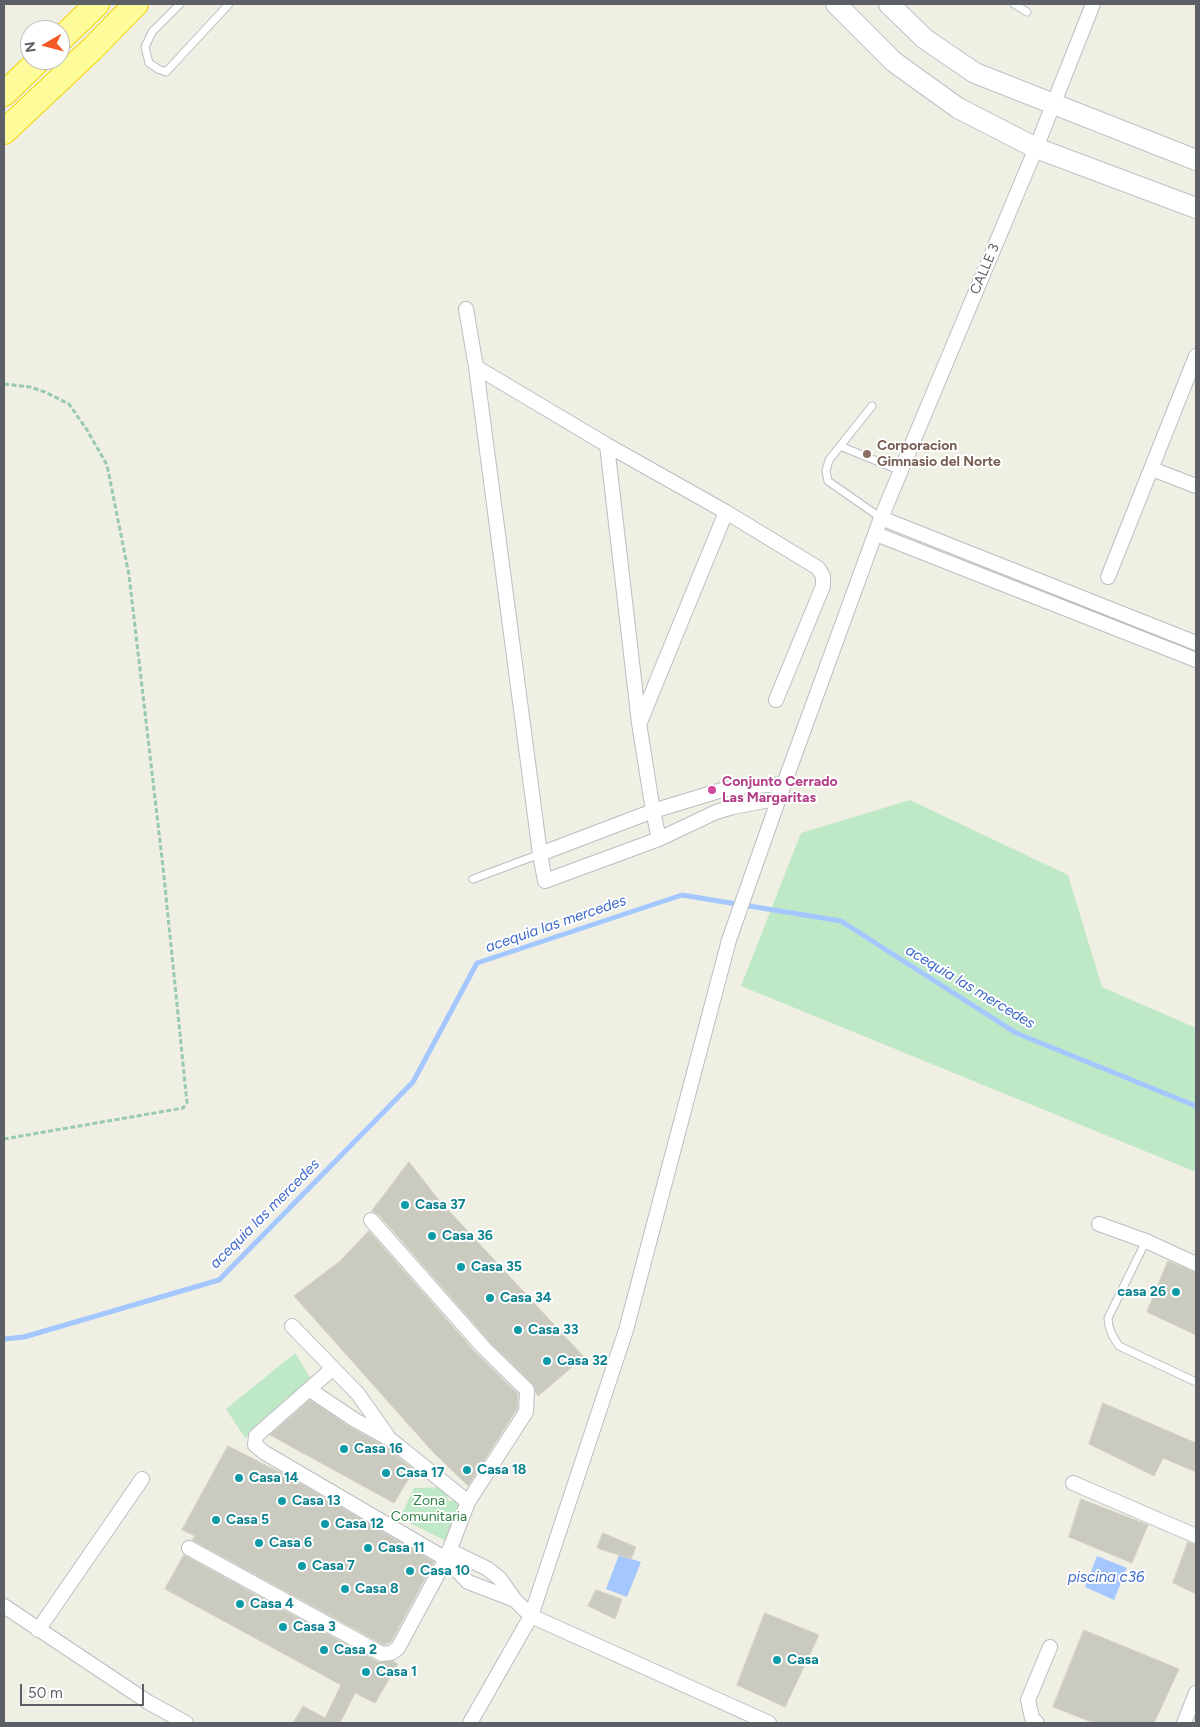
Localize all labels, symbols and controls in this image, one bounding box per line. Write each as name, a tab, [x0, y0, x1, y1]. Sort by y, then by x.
north arrow	[20, 20, 70, 70]
text: N	[21, 40, 40, 54]
street label: CALLE 3	[967, 241, 1003, 297]
place label: Corporacion Gimnasio del Norte	[877, 438, 1001, 471]
marker: Corporacion Gimnasio del Norte	[861, 448, 873, 460]
place label: Conjunto Cerrado Las Margaritas	[722, 774, 838, 806]
marker: Conjunto Cerrado Las Margaritas	[706, 784, 718, 796]
water label: acequia las mercedes	[483, 891, 629, 957]
water label: acequia las mercedes	[902, 941, 1038, 1033]
water label: acequia las mercedes	[206, 1155, 324, 1273]
place label: Casa 37	[415, 1197, 465, 1213]
marker: Casa 37	[399, 1199, 411, 1211]
place label: Casa 36	[442, 1228, 493, 1244]
marker: Casa 36	[426, 1230, 438, 1242]
place label: Casa 35	[471, 1259, 522, 1275]
marker: Casa 35	[455, 1261, 467, 1273]
place label: casa 26	[1117, 1284, 1166, 1300]
marker: casa 26	[1170, 1286, 1182, 1298]
place label: Casa 34	[500, 1290, 552, 1306]
marker: Casa 34	[484, 1292, 496, 1304]
place label: Casa 33	[528, 1322, 578, 1338]
marker: Casa 33	[512, 1324, 524, 1336]
place label: Casa 32	[557, 1353, 608, 1369]
marker: Casa 32	[541, 1355, 553, 1367]
place label: Casa 16	[354, 1441, 403, 1457]
marker: Casa 16	[338, 1443, 350, 1455]
place label: Casa 18	[477, 1462, 526, 1478]
marker: Casa 18	[461, 1464, 473, 1476]
place label: Casa 17	[396, 1465, 445, 1481]
marker: Casa 17	[380, 1467, 392, 1479]
place label: Casa 14	[249, 1470, 299, 1486]
marker: Casa 14	[233, 1472, 245, 1484]
place label: Casa 13	[292, 1493, 341, 1509]
park label: Zona Comunitaria	[391, 1493, 467, 1525]
marker: Casa 13	[276, 1495, 288, 1507]
place label: Casa 5	[226, 1512, 269, 1528]
marker: Casa 5	[210, 1514, 222, 1526]
place label: Casa 12	[335, 1516, 384, 1532]
marker: Casa 12	[319, 1518, 331, 1530]
place label: Casa 6	[269, 1535, 312, 1551]
marker: Casa 6	[253, 1537, 265, 1549]
place label: Casa 11	[378, 1540, 425, 1556]
marker: Casa 11	[362, 1542, 374, 1554]
place label: Casa 7	[312, 1558, 355, 1574]
marker: Casa 7	[296, 1560, 308, 1572]
place label: Casa 10	[420, 1563, 470, 1579]
marker: Casa 10	[404, 1565, 416, 1577]
water label: piscina c36	[1068, 1569, 1144, 1587]
place label: Casa 8	[355, 1581, 398, 1597]
marker: Casa 8	[339, 1583, 351, 1595]
place label: Casa 4	[250, 1596, 294, 1612]
marker: Casa 4	[234, 1598, 246, 1610]
place label: Casa 3	[293, 1619, 336, 1635]
marker: Casa 3	[277, 1621, 289, 1633]
place label: Casa 2	[334, 1642, 377, 1658]
marker: Casa 2	[318, 1644, 330, 1656]
place label: Casa	[787, 1652, 819, 1668]
marker: Casa	[771, 1654, 783, 1666]
place label: Casa 1	[376, 1664, 417, 1680]
marker: Casa 1	[360, 1666, 372, 1678]
scale bar	[22, 1674, 146, 1706]
text: 50 m	[28, 1684, 63, 1702]

